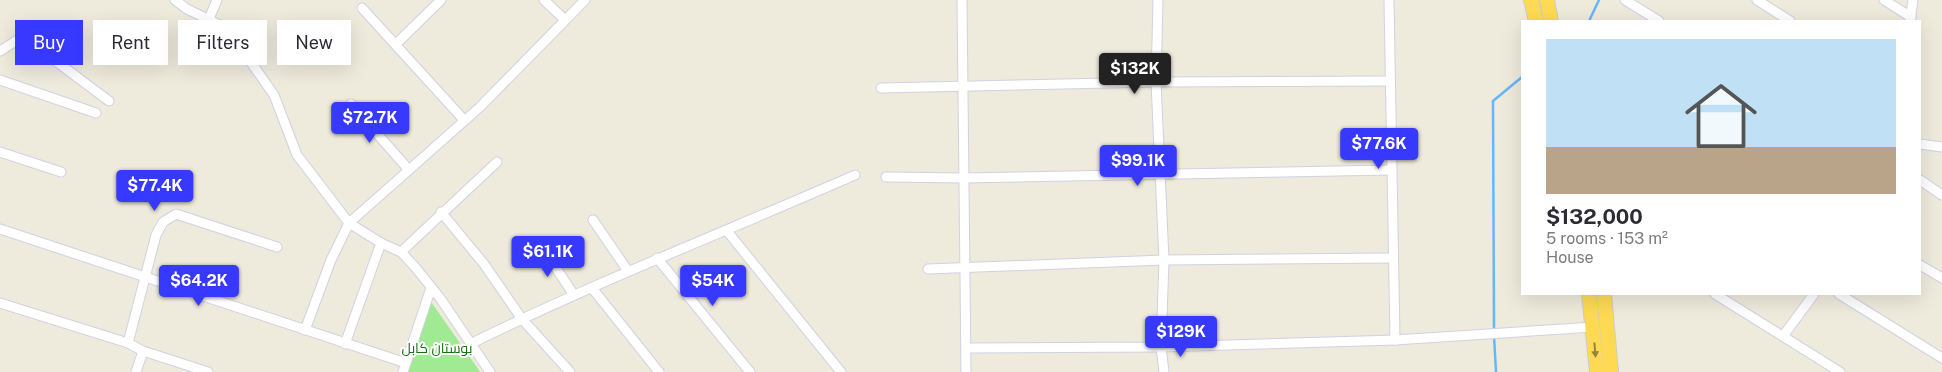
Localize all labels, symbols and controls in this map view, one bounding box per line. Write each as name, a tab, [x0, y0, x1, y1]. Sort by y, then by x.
chip: Buy	[15, 20, 83, 65]
chip: Rent	[93, 20, 168, 65]
chip: Filters	[178, 20, 267, 65]
chip: New	[277, 20, 351, 65]
pin: $132K	[1100, 52, 1170, 95]
text: $132K	[1110, 59, 1160, 78]
icon: home	[1676, 71, 1766, 161]
pin: $72.7K	[329, 102, 411, 144]
text: $72.7K	[342, 108, 398, 127]
pin: $77.6K	[1338, 128, 1420, 170]
text: $77.6K	[1351, 134, 1407, 153]
pin: $99.1K	[1097, 144, 1179, 187]
text: $99.1K	[1111, 151, 1165, 170]
pin: $77.4K	[114, 170, 196, 212]
text: $77.4K	[127, 176, 183, 195]
text: $132,000	[1546, 204, 1643, 229]
text: 5 rooms · 153 m²	[1546, 229, 1668, 248]
pin: $61.1K	[507, 236, 589, 278]
text: $61.1K	[523, 242, 573, 261]
text: House	[1546, 248, 1594, 267]
pin: $64.2K	[158, 264, 240, 307]
pin: $54K	[683, 264, 743, 307]
text: $64.2K	[170, 271, 228, 290]
text: $54K	[691, 271, 735, 290]
pin: $129K	[1146, 316, 1216, 358]
text: $129K	[1156, 322, 1206, 341]
park label: بوستان کابل	[402, 340, 472, 356]
one-way arrow	[1591, 343, 1599, 359]

